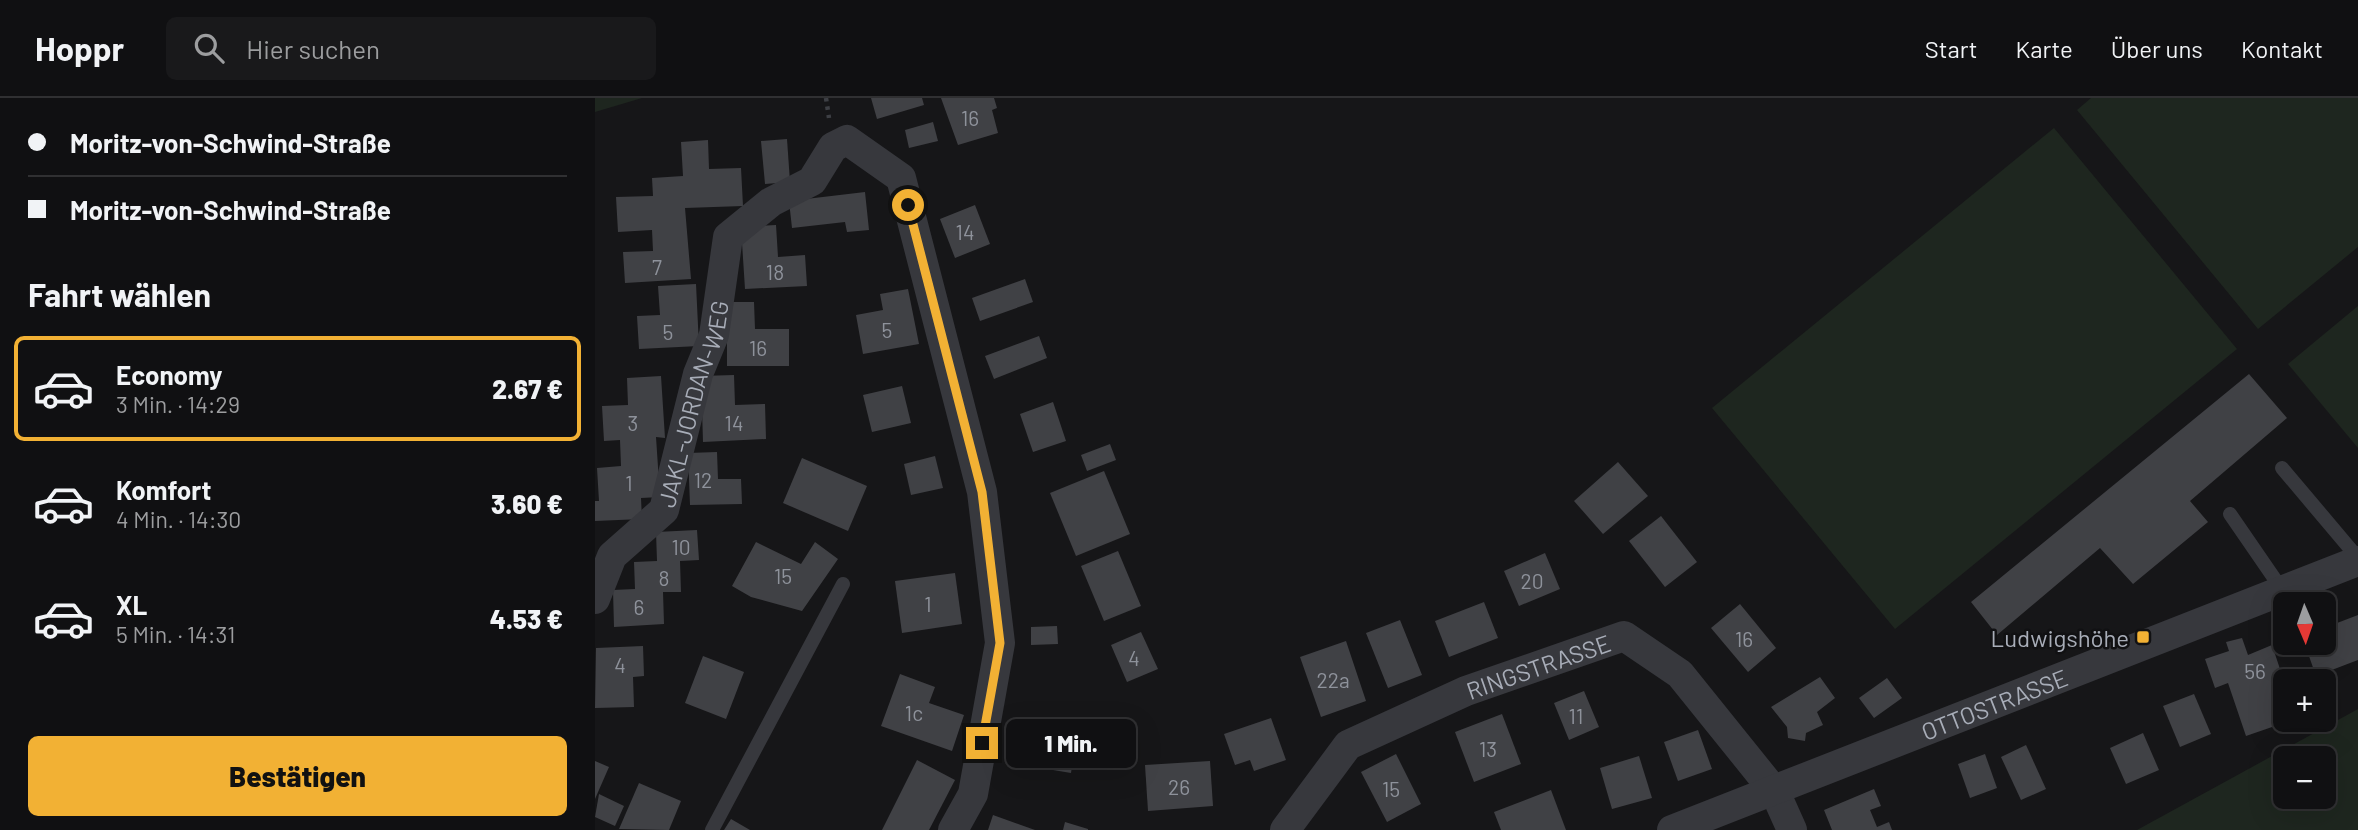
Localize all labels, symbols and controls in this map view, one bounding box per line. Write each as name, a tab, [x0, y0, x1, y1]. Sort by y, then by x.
search box	[166, 17, 656, 80]
text: Hoppr	[35, 28, 124, 68]
icon: search	[190, 29, 228, 67]
text: Hier suchen	[246, 33, 380, 64]
text: Start	[1925, 34, 1978, 63]
text: Karte	[2016, 34, 2073, 63]
text: Über uns	[2111, 34, 2203, 63]
text: Kontakt	[2241, 34, 2323, 63]
house number: 16	[961, 105, 979, 130]
text: Moritz-von-Schwind-Straße	[70, 127, 391, 158]
route start	[892, 189, 924, 221]
text: Moritz-von-Schwind-Straße	[70, 194, 391, 225]
house number: 14	[956, 219, 974, 244]
house number: 7	[652, 254, 662, 279]
house number: 18	[766, 259, 784, 284]
text: Fahrt wählen	[28, 275, 211, 313]
street label: JAKL-JORDAN-WEG	[651, 298, 733, 510]
house number: 5	[882, 317, 892, 342]
house number: 5	[663, 319, 673, 344]
house number: 16	[749, 335, 767, 360]
icon: car	[32, 357, 95, 420]
text: Economy	[116, 359, 222, 390]
text: 2.67 €	[492, 373, 563, 404]
text: 3 Min. · 14:29	[116, 390, 240, 418]
house number: 3	[628, 410, 638, 435]
house number: 14	[725, 410, 743, 435]
house number: 12	[694, 467, 712, 492]
house number: 1	[625, 470, 633, 495]
icon: car	[32, 472, 95, 535]
text: Komfort	[116, 474, 211, 505]
text: 3.60 €	[491, 488, 563, 519]
text: 4 Min. · 14:30	[116, 505, 241, 533]
house number: 10	[671, 534, 691, 559]
house number: 15	[774, 563, 792, 588]
house number: 8	[659, 565, 669, 590]
house number: 20	[1520, 568, 1544, 593]
icon: car	[32, 587, 95, 650]
text: XL	[116, 589, 147, 620]
house number: 1	[924, 591, 932, 616]
north arrow	[2273, 592, 2336, 654]
map controls	[2273, 592, 2336, 809]
house number: 6	[634, 594, 644, 619]
text: 4.53 €	[490, 603, 563, 634]
text: 5 Min. · 14:31	[116, 620, 235, 648]
place label: Ludwigshöhe	[1991, 623, 2129, 652]
house number: 16	[1735, 626, 1753, 651]
street label: RINGSTRASSE	[1462, 627, 1614, 704]
marker: Ludwigshöhe	[2135, 629, 2151, 645]
house number: 4	[1128, 645, 1140, 670]
house number: 4	[614, 652, 626, 677]
house number: 56	[2244, 658, 2266, 683]
street label: OTTOSTRASSE	[1917, 662, 2072, 745]
house number: 22a	[1316, 667, 1350, 692]
button: +	[2273, 669, 2336, 732]
house number: 1c	[905, 700, 923, 725]
house number: 11	[1569, 703, 1583, 728]
callout: 1 Min.	[1007, 718, 1136, 768]
route end	[966, 727, 998, 759]
text: 1 Min.	[1044, 729, 1098, 757]
button: Bestätigen	[28, 736, 567, 816]
house number: 13	[1479, 736, 1497, 761]
button: −	[2273, 746, 2336, 809]
house number: 26	[1168, 774, 1190, 799]
house number: 15	[1382, 776, 1400, 801]

